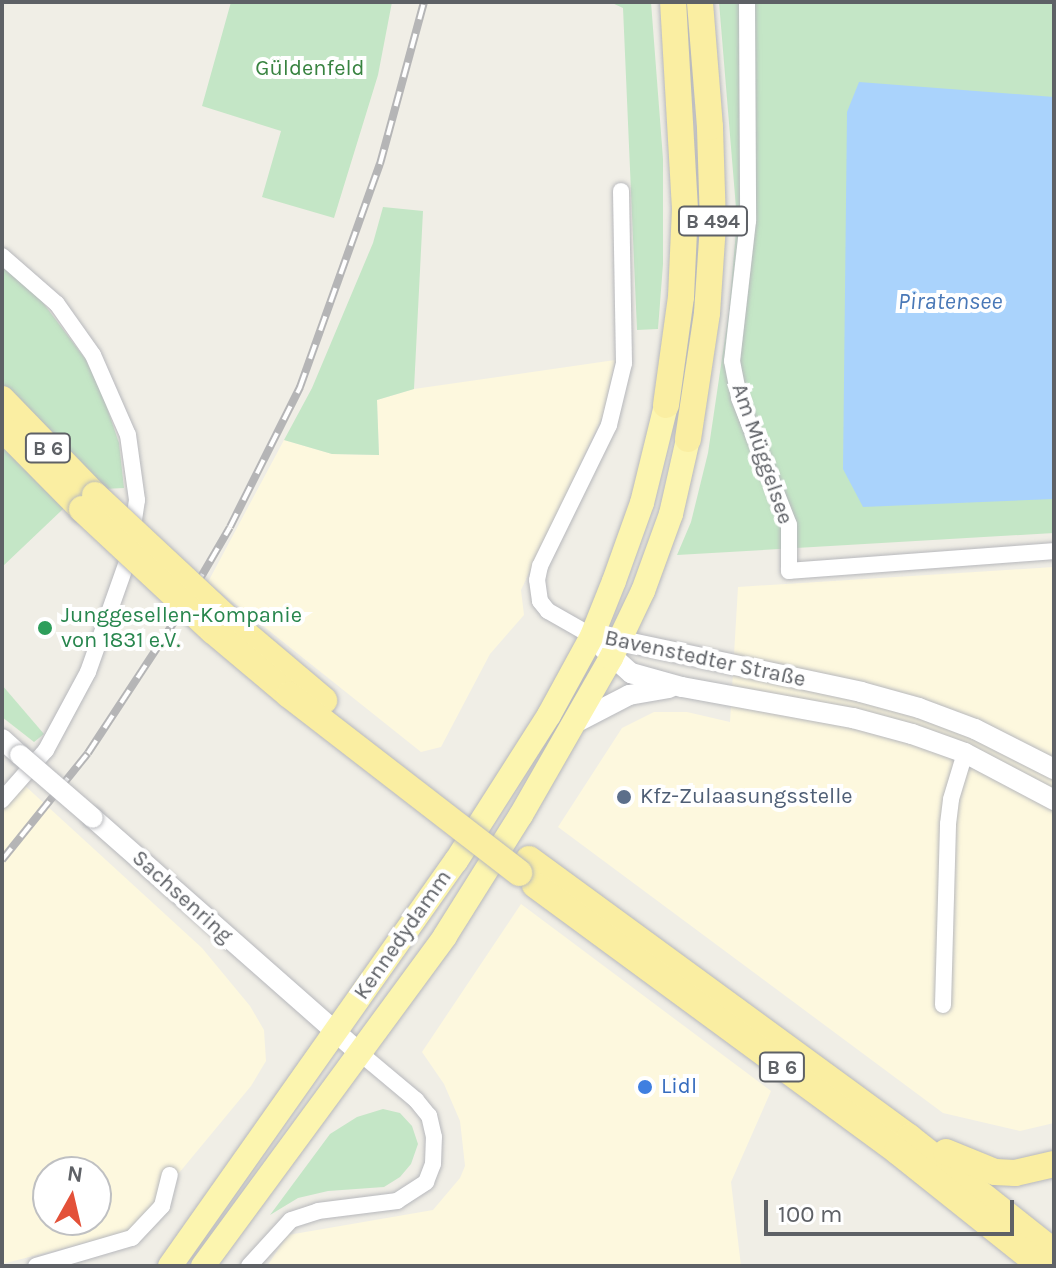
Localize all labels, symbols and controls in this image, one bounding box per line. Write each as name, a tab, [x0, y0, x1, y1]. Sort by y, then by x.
park label: Güldenfeld	[255, 56, 365, 82]
road number: B 494	[677, 205, 749, 237]
water label: Piratensee	[898, 288, 1002, 316]
street label: Am Müggelsee	[726, 380, 798, 528]
road number: B 6	[24, 432, 72, 464]
place label: Junggesellen-Kompanie von 1831 e.V.	[61, 602, 302, 654]
marker: Junggesellen-Kompanie von 1831 e.V.	[36, 619, 54, 637]
street label: Bavenstedter Straße	[602, 625, 808, 693]
place label: Kfz-Zulaasungsstelle	[640, 784, 853, 810]
marker: Kfz-Zulaasungsstelle	[615, 788, 633, 806]
street label: Sachsenring	[126, 845, 238, 949]
street label: Kennedydamm	[349, 865, 457, 1005]
road number: B 6	[758, 1051, 806, 1083]
place label: Lidl	[661, 1074, 697, 1100]
marker: Lidl	[636, 1078, 654, 1096]
north arrow	[32, 1156, 112, 1236]
text: N	[65, 1160, 85, 1188]
scale bar	[768, 1184, 1018, 1234]
text: 100 m	[778, 1200, 843, 1228]

